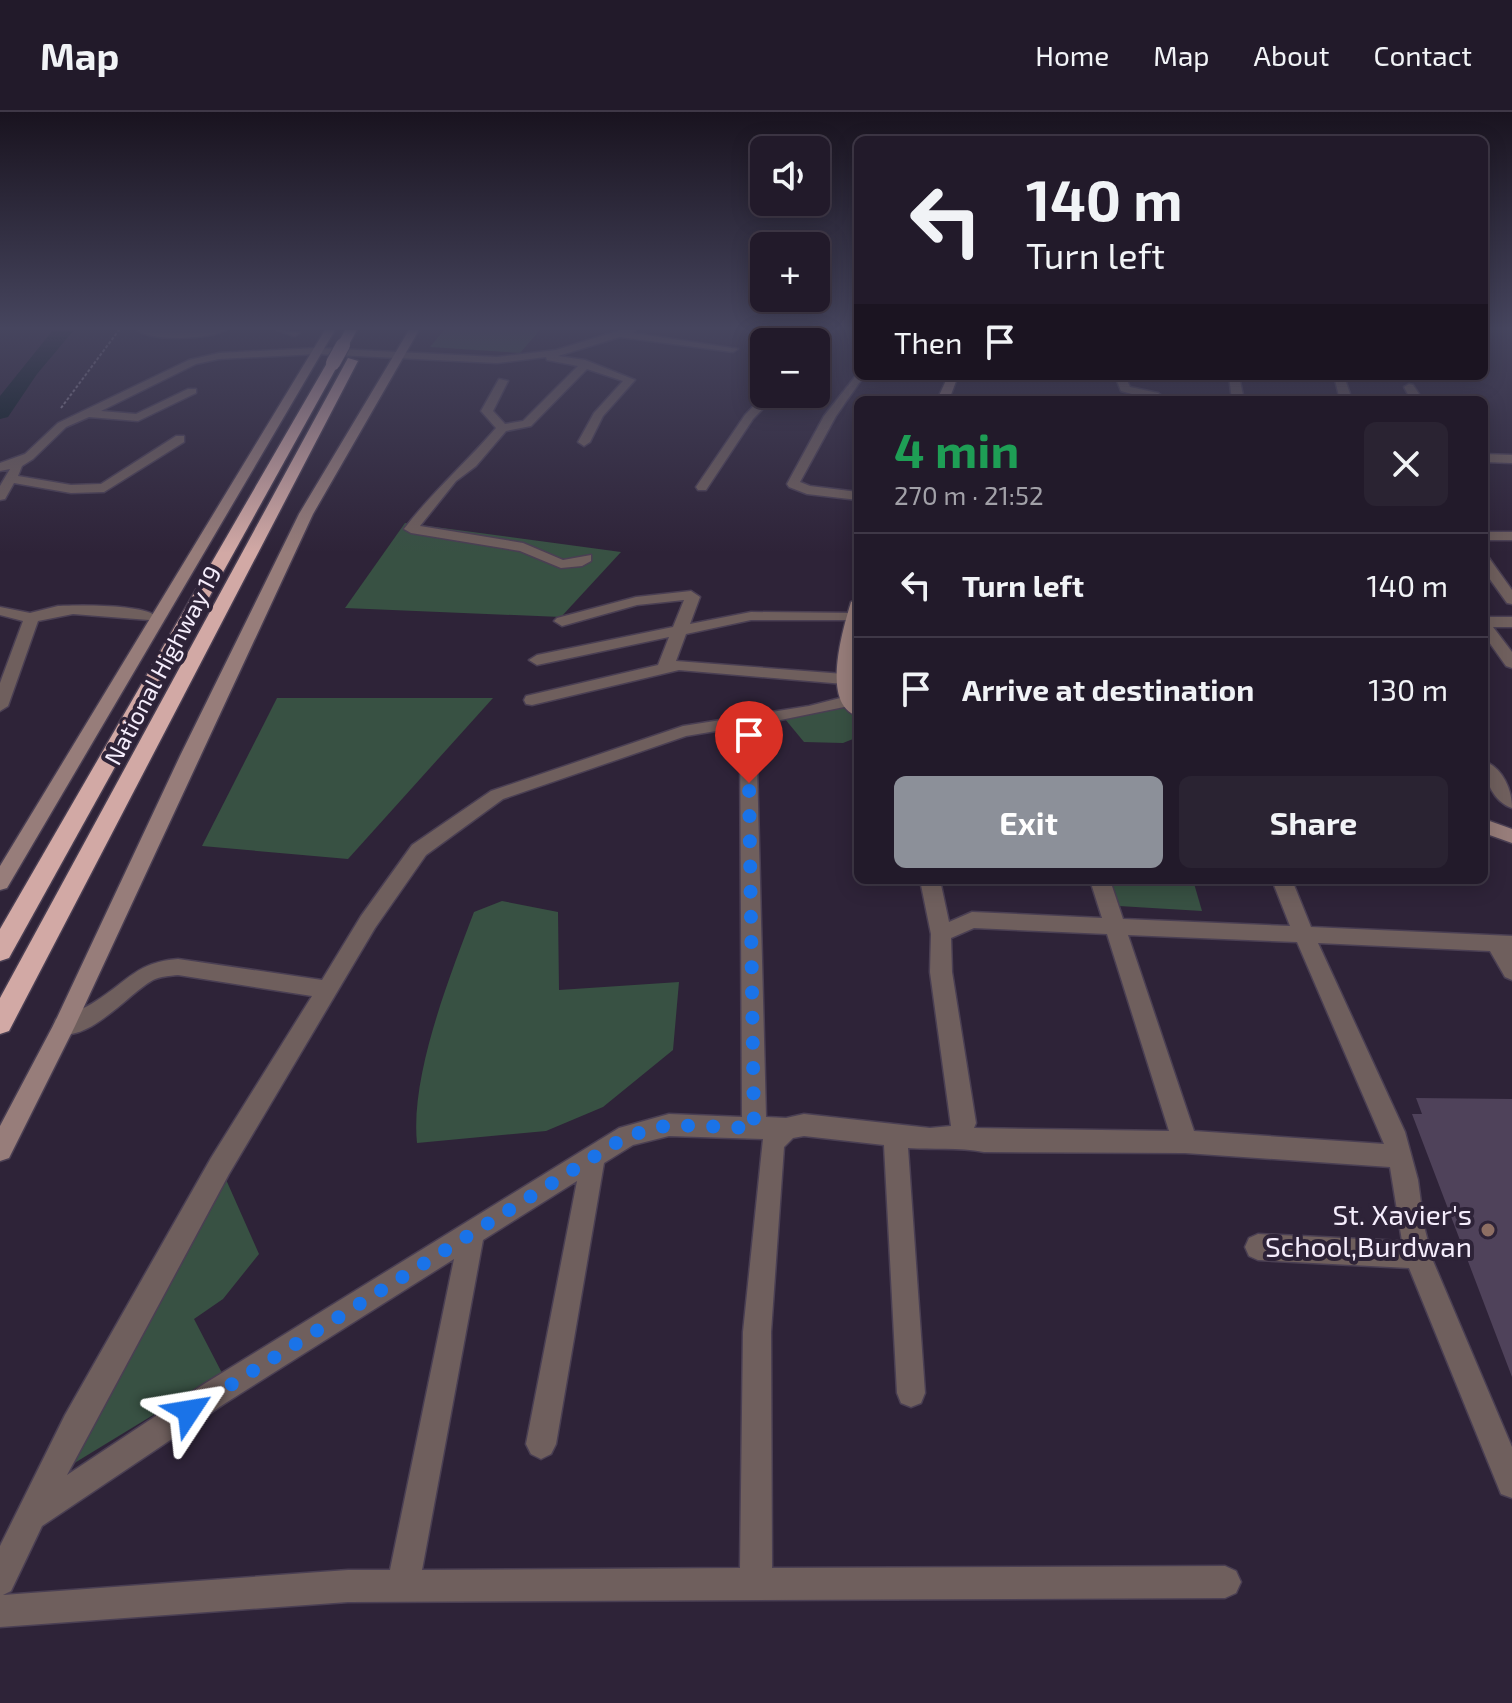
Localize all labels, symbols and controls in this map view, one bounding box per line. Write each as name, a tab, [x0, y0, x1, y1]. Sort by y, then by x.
text: Map	[40, 32, 119, 78]
text: Home	[1035, 38, 1109, 72]
text: Map	[1153, 38, 1210, 72]
text: About	[1254, 38, 1329, 72]
text: Contact	[1373, 38, 1472, 72]
map controls	[750, 136, 830, 408]
button: sound	[750, 136, 830, 216]
text: 140 m	[1026, 165, 1183, 232]
icon: left	[894, 168, 998, 272]
button: +	[750, 232, 830, 312]
text: Turn left	[1026, 233, 1165, 276]
icon: arrive	[978, 320, 1022, 364]
text: Then	[894, 324, 962, 360]
button: −	[750, 328, 830, 408]
text: 4 min	[894, 420, 1019, 478]
button: close	[1364, 422, 1448, 506]
text: 270 m · 21:52	[894, 479, 1044, 510]
street label: National Highway 19	[97, 561, 227, 769]
icon: left	[894, 563, 938, 607]
text: Turn left	[962, 567, 1084, 603]
text: 140 m	[1367, 567, 1448, 603]
icon: arrive	[894, 667, 938, 711]
text: Arrive at destination	[962, 671, 1254, 707]
text: 130 m	[1368, 671, 1448, 707]
pin	[715, 701, 783, 783]
icon: arrive	[727, 713, 771, 757]
button: Exit	[894, 776, 1163, 868]
button: Share	[1179, 776, 1448, 868]
place label: St. Xavier's School,Burdwan	[1265, 1197, 1472, 1263]
marker: St. Xavier's School,Burdwan	[1479, 1221, 1497, 1239]
position arrow	[147, 1369, 231, 1453]

